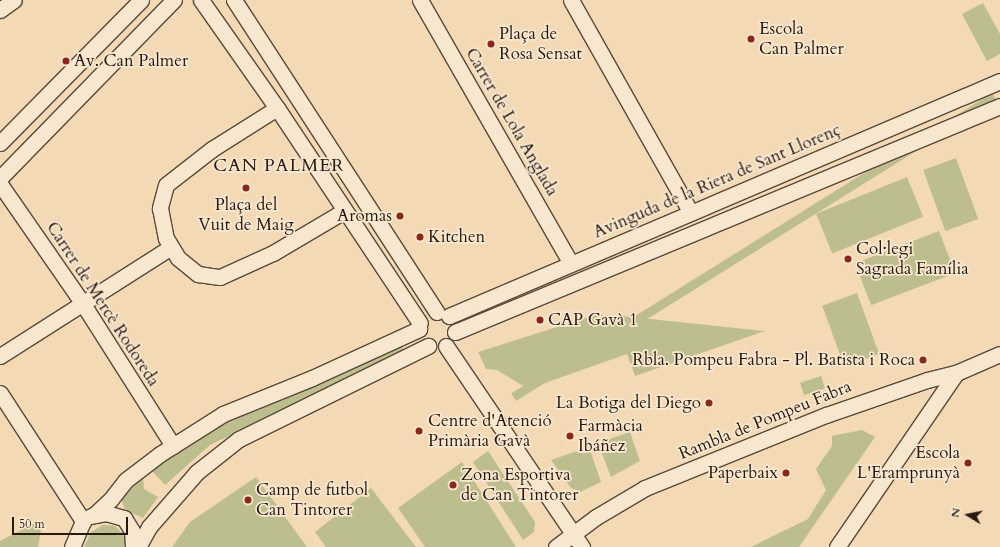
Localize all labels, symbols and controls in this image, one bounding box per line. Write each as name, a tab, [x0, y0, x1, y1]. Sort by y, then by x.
place label: Escola Can Palmer	[759, 19, 844, 59]
place label: Plaça de Rosa Sensat	[499, 24, 582, 64]
marker: Escola Can Palmer	[746, 34, 756, 44]
marker: Plaça de Rosa Sensat	[486, 39, 496, 49]
street label: Carrer de Lola Anglada	[461, 44, 563, 200]
place label: Av. Can Palmer	[74, 51, 188, 71]
marker: Av. Can Palmer	[61, 56, 71, 66]
street label: Avinguda de la Riera de Sant Llorenç	[590, 119, 844, 243]
district label: CAN PALMER	[213, 155, 345, 177]
marker: Plaça del Vuit de Maig	[241, 183, 251, 193]
place label: Plaça del Vuit de Maig	[198, 195, 294, 235]
place label: Aromas	[337, 206, 392, 226]
marker: Aromas	[395, 211, 405, 221]
street label: Carrer de Mercè Rodoreda	[42, 218, 164, 390]
place label: Kitchen	[428, 227, 485, 247]
marker: Kitchen	[415, 232, 425, 242]
place label: Col·legi Sagrada Família	[856, 239, 969, 279]
marker: Col·legi Sagrada Família	[843, 254, 853, 264]
place label: CAP Gavà 1	[548, 310, 638, 330]
marker: CAP Gavà 1	[535, 315, 545, 325]
place label: Rbla. Pompeu Fabra - Pl. Batista i Roca	[632, 350, 915, 370]
marker: Rbla. Pompeu Fabra - Pl. Batista i Roca	[918, 355, 928, 365]
street label: Rambla de Pompeu Fabra	[676, 376, 854, 464]
place label: La Botiga del Diego	[556, 393, 701, 413]
marker: La Botiga del Diego	[704, 398, 714, 408]
place label: Centre d'Atenció Primària Gavà	[428, 411, 552, 451]
place label: Farmàcia Ibáñez	[578, 416, 643, 456]
marker: Centre d'Atenció Primària Gavà	[413, 425, 425, 437]
marker: Farmàcia Ibáñez	[565, 431, 575, 441]
place label: Escola L'Eramprunyà	[857, 443, 960, 483]
marker: Escola L'Eramprunyà	[963, 458, 973, 468]
place label: Paperbaix	[708, 463, 778, 483]
place label: Zona Esportiva de Can Tintorer	[461, 465, 578, 505]
marker: Paperbaix	[781, 468, 791, 478]
place label: Camp de futbol Can Tintorer	[256, 480, 368, 520]
marker: Zona Esportiva de Can Tintorer	[448, 480, 458, 490]
marker: Camp de futbol Can Tintorer	[243, 495, 253, 505]
north arrow	[948, 495, 988, 535]
text: N	[947, 507, 964, 519]
scale bar	[14, 509, 130, 535]
text: 50 m	[19, 516, 45, 532]

